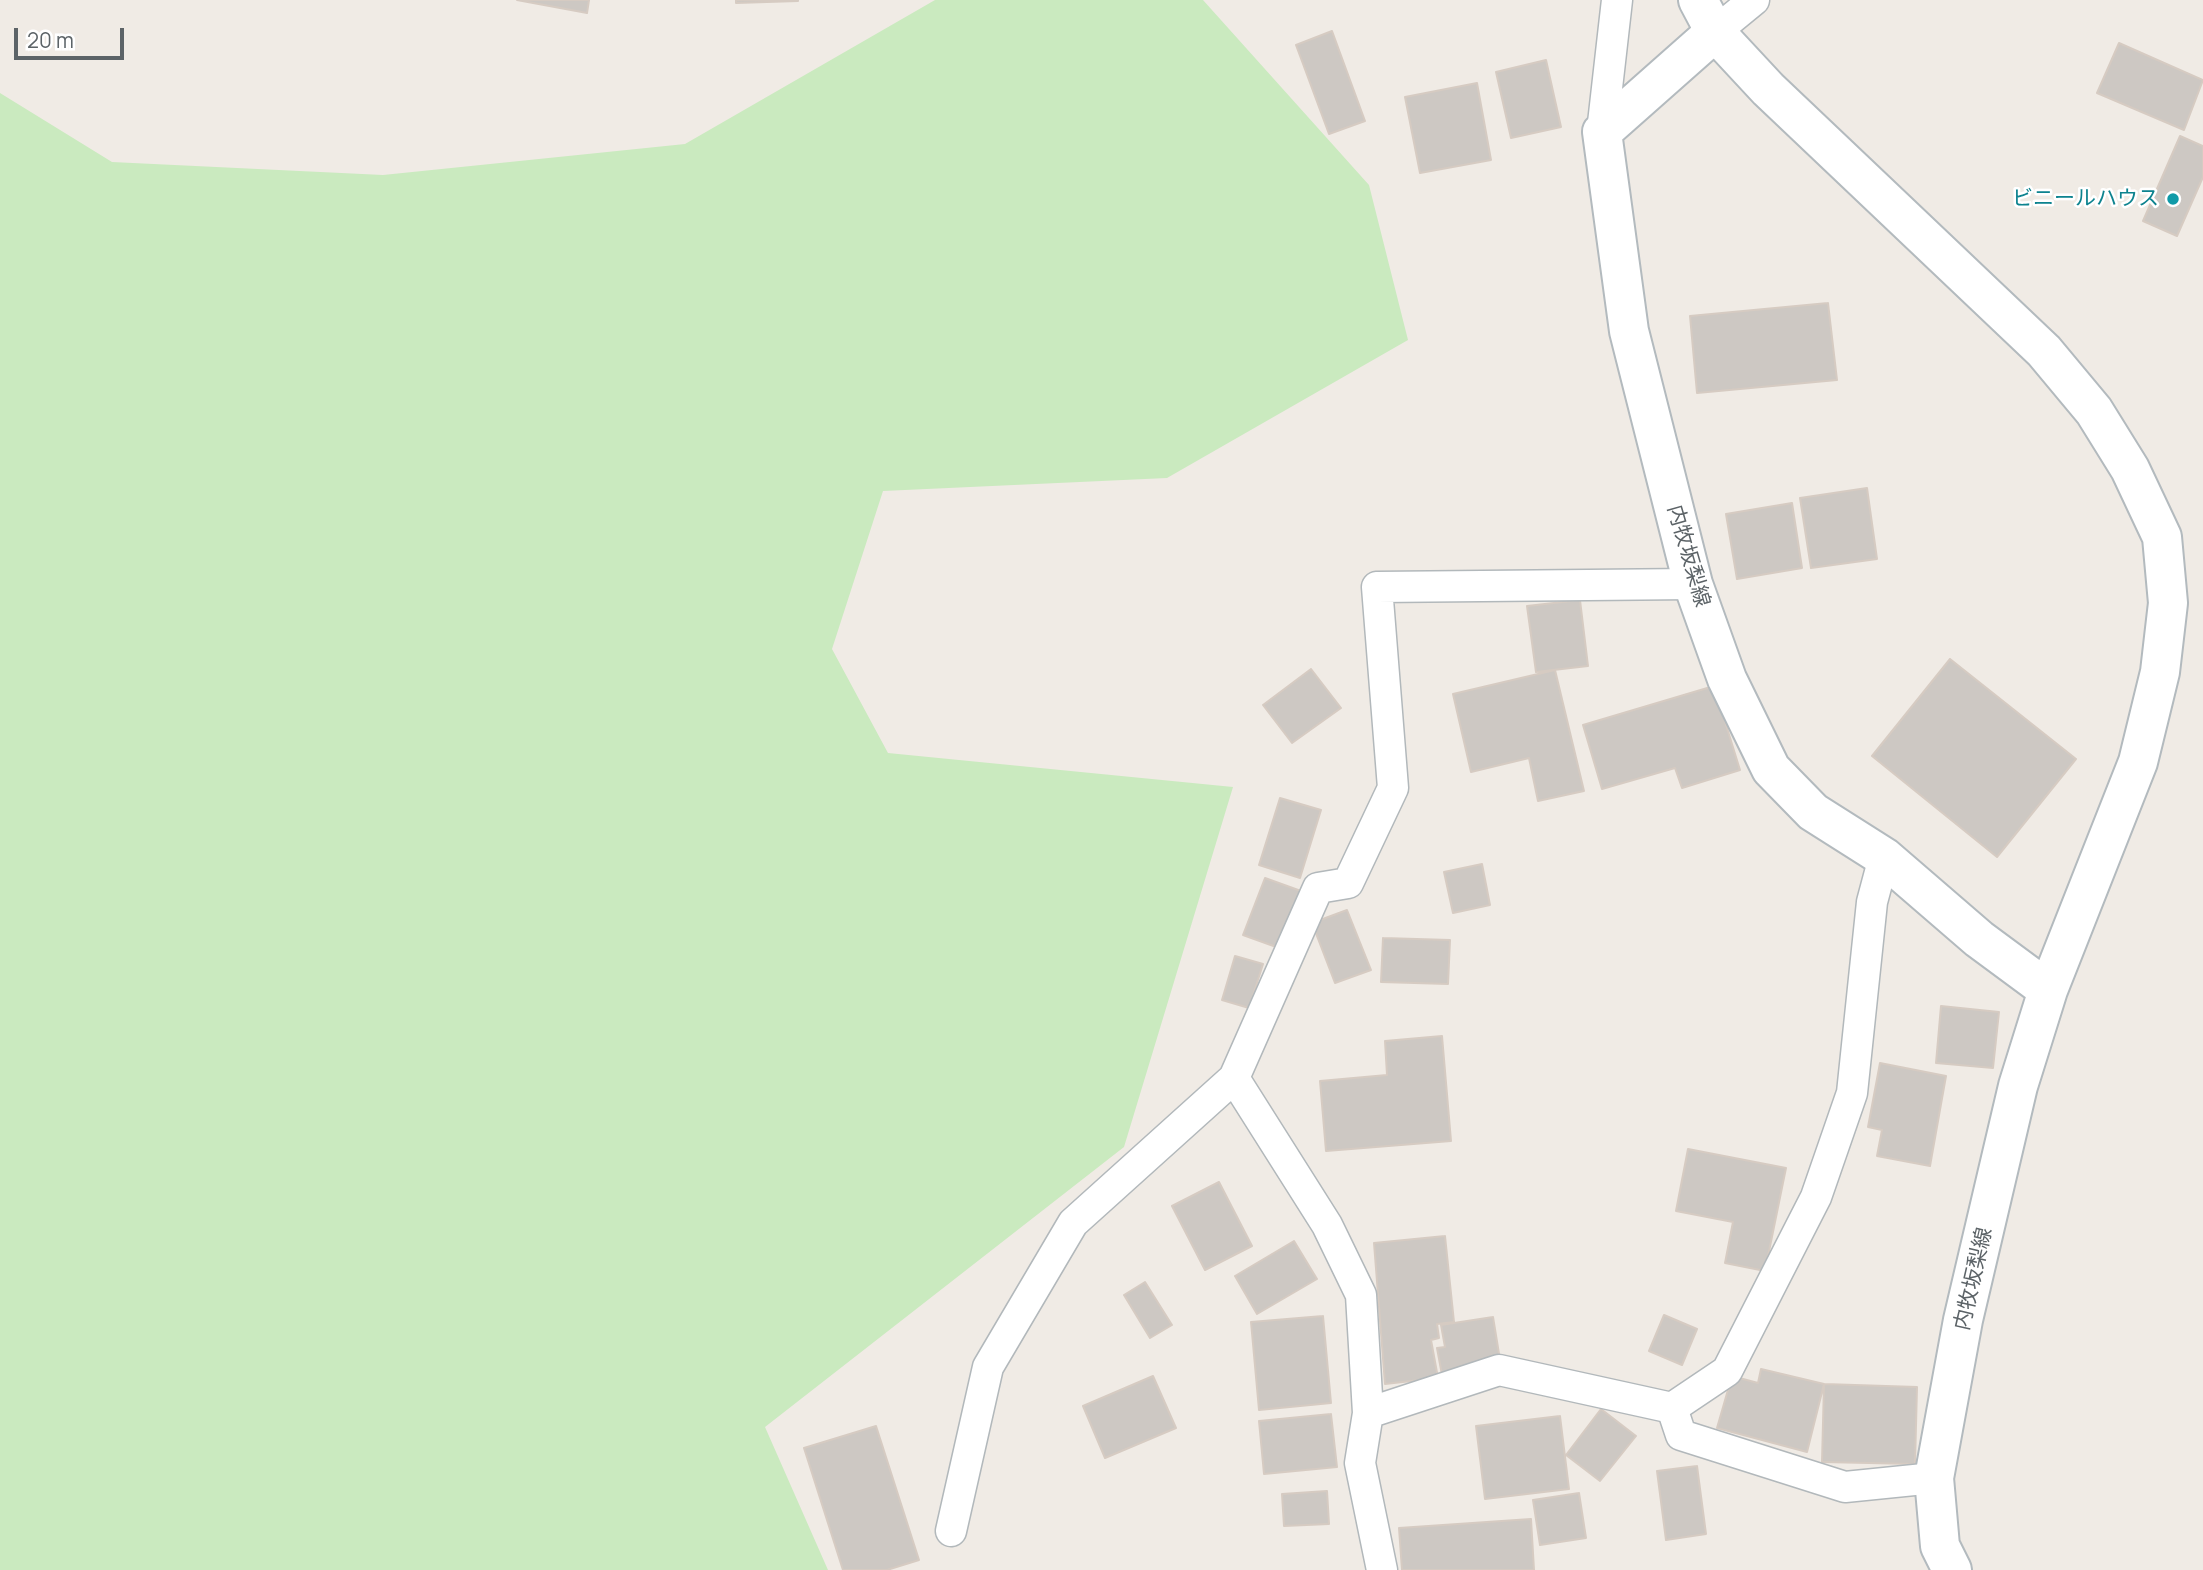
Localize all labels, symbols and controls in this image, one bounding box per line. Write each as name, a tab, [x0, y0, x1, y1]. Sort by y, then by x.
scale bar	[18, 14, 128, 58]
text: 20 m	[27, 26, 74, 54]
place label: ビニールハウス	[2012, 186, 2159, 212]
marker: ビニールハウス	[2165, 191, 2181, 207]
street label: 内牧坂梨線	[1661, 502, 1715, 610]
street label: 内牧坂梨線	[1950, 1225, 1998, 1333]

